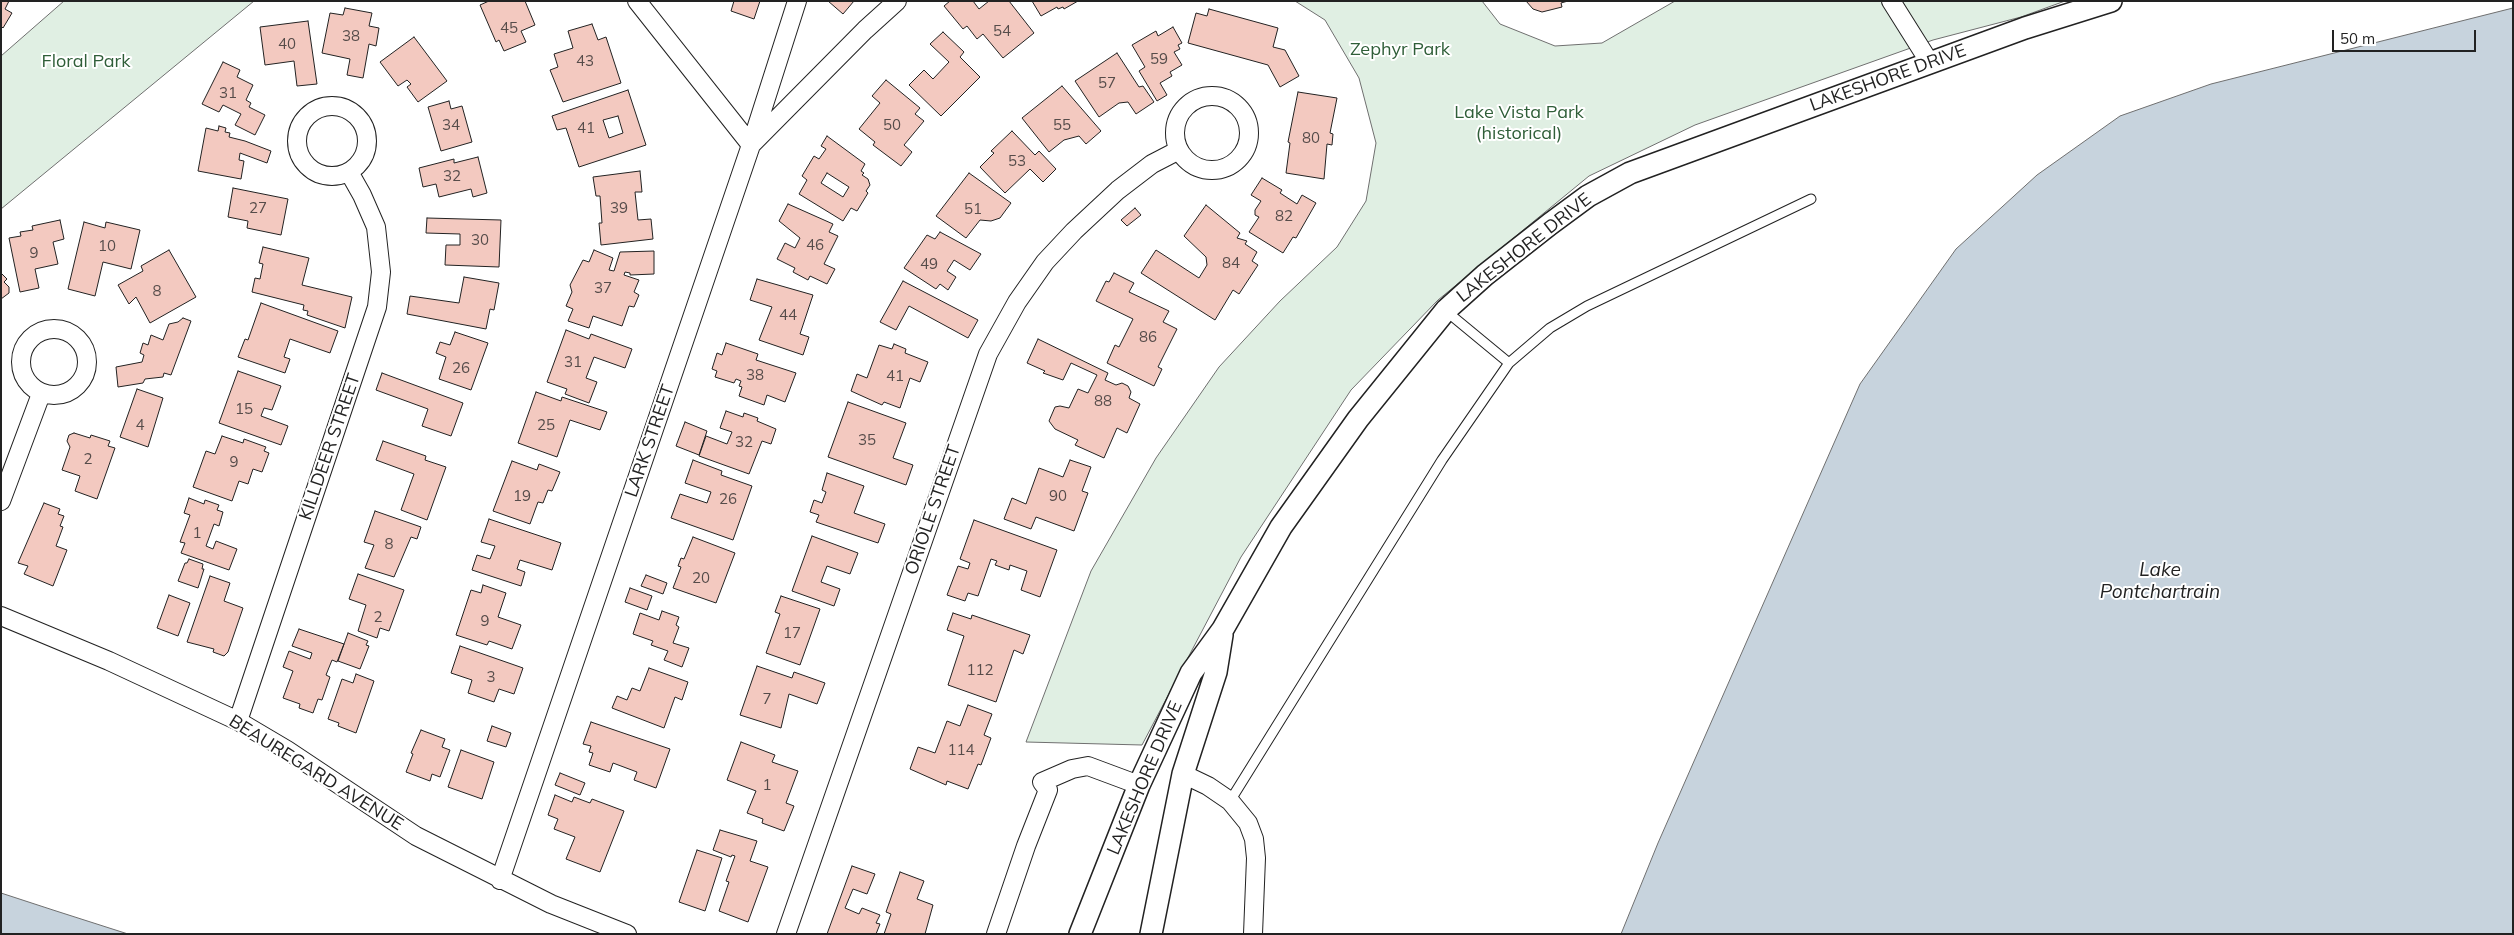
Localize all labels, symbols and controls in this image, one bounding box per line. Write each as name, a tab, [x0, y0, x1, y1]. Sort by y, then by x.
house number: 45	[500, 19, 518, 37]
scale bar	[2334, 20, 2478, 52]
house number: 54	[993, 22, 1011, 40]
house number: 38	[342, 27, 360, 45]
text: 50 m	[2340, 29, 2375, 48]
house number: 40	[278, 35, 296, 53]
park label: Zephyr Park	[1350, 39, 1450, 61]
street label: LAKESHORE DRIVE	[1807, 40, 1969, 116]
house number: 59	[1150, 50, 1168, 68]
park label: Floral Park	[42, 51, 130, 73]
house number: 43	[576, 52, 594, 70]
house number: 57	[1098, 74, 1116, 92]
house number: 31	[219, 84, 237, 102]
park label: Lake Vista Park (historical)	[1454, 102, 1584, 144]
house number: 34	[442, 116, 460, 134]
house number: 50	[883, 116, 901, 134]
house number: 55	[1053, 116, 1071, 134]
house number: 41	[577, 119, 595, 137]
house number: 80	[1302, 129, 1320, 147]
house number: 53	[1008, 152, 1026, 170]
house number: 32	[443, 167, 461, 185]
street label: LAKESHORE DRIVE	[1452, 189, 1596, 307]
house number: 27	[249, 199, 267, 217]
house number: 39	[610, 199, 628, 217]
house number: 51	[964, 200, 982, 218]
house number: 82	[1275, 207, 1293, 225]
house number: 30	[471, 231, 489, 249]
house number: 46	[806, 236, 824, 254]
house number: 10	[98, 237, 116, 255]
house number: 9	[30, 244, 38, 262]
house number: 84	[1222, 254, 1240, 272]
house number: 49	[920, 255, 938, 273]
house number: 37	[594, 279, 612, 297]
house number: 8	[153, 282, 161, 300]
house number: 44	[779, 306, 797, 324]
house number: 86	[1139, 328, 1157, 346]
house number: 31	[564, 353, 582, 371]
house number: 26	[452, 359, 470, 377]
house number: 38	[746, 366, 764, 384]
house number: 41	[886, 367, 904, 385]
street label: KILLDEER STREET	[295, 371, 365, 523]
street label: LARK STREET	[621, 382, 679, 500]
house number: 88	[1094, 392, 1112, 410]
house number: 15	[235, 400, 253, 418]
house number: 4	[136, 416, 144, 434]
house number: 25	[537, 416, 555, 434]
house number: 35	[858, 431, 876, 449]
house number: 32	[735, 433, 753, 451]
street label: ORIOLE STREET	[901, 442, 965, 578]
house number: 2	[84, 450, 92, 468]
house number: 9	[230, 453, 238, 471]
house number: 19	[513, 487, 531, 505]
house number: 90	[1049, 487, 1067, 505]
house number: 26	[719, 490, 737, 508]
house number: 1	[193, 524, 201, 542]
house number: 8	[385, 535, 393, 553]
water label: Lake Pontchartrain	[2100, 559, 2220, 603]
house number: 20	[692, 569, 710, 587]
house number: 2	[374, 608, 382, 626]
house number: 9	[481, 612, 489, 630]
house number: 17	[783, 624, 801, 642]
house number: 112	[967, 661, 993, 679]
house number: 3	[487, 668, 495, 686]
house number: 7	[763, 690, 771, 708]
street label: LAKESHORE DRIVE	[1103, 698, 1187, 858]
street label: BEAUREGARD AVENUE	[225, 710, 407, 836]
house number: 114	[948, 741, 974, 759]
house number: 1	[763, 776, 771, 794]

